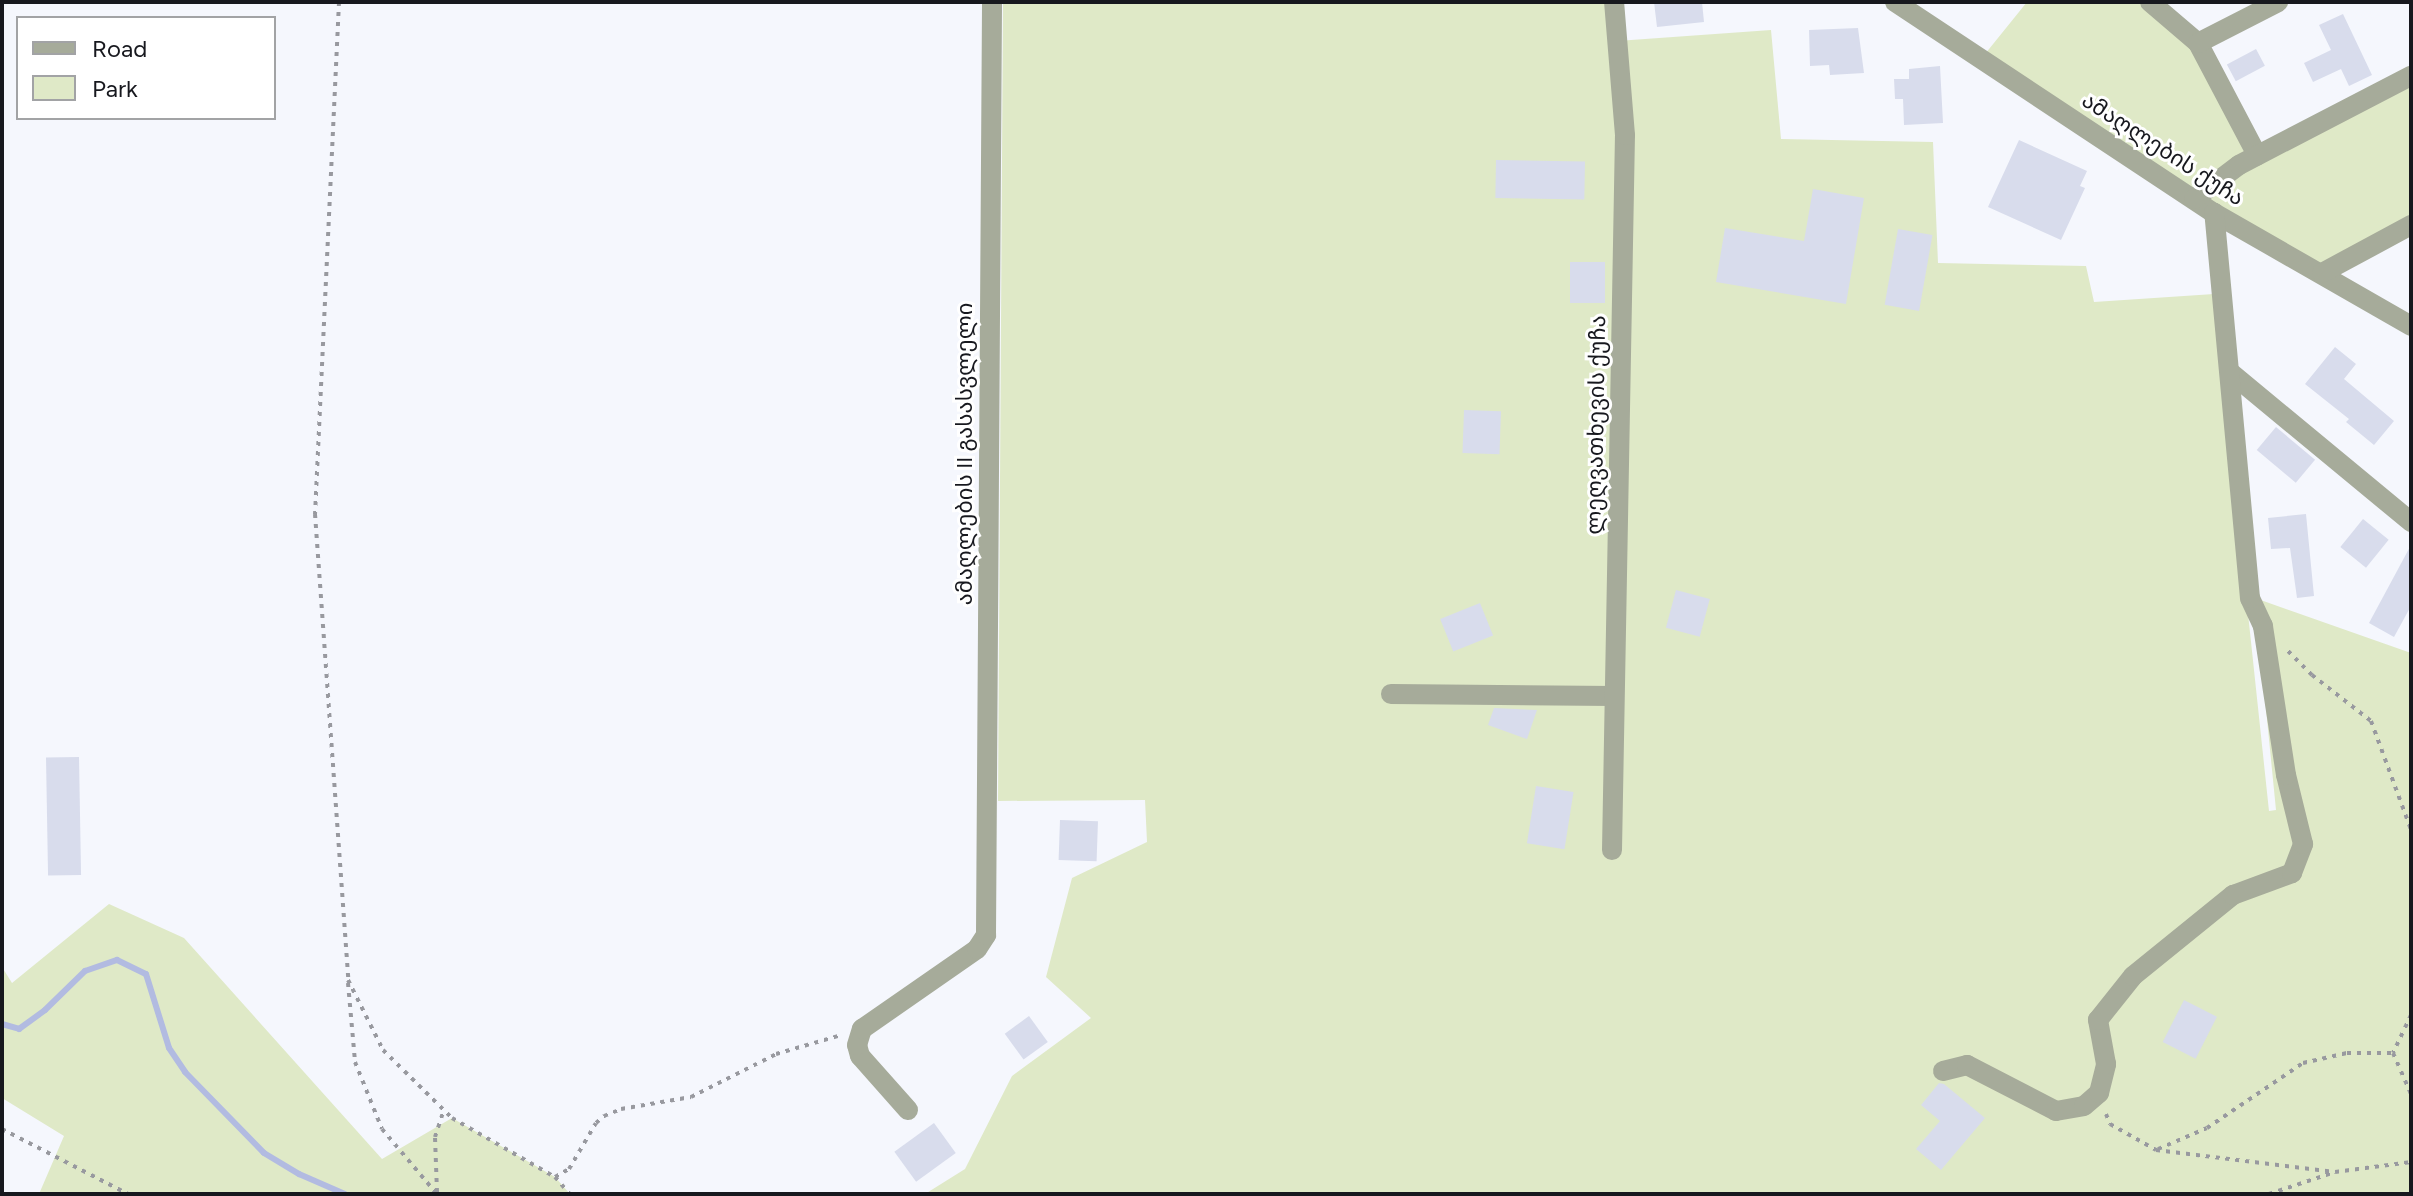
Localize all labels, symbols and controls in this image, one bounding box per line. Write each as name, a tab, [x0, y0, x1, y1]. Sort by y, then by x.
legend	[16, 16, 276, 120]
text: Road	[92, 34, 147, 63]
text: Park	[92, 74, 138, 103]
street label: ამაღლების ქუჩა	[2077, 87, 2249, 211]
street label: ამაღლების II გასასვლელი	[952, 303, 978, 605]
street label: ლეღვათხევის ქუჩა	[1581, 315, 1611, 535]

